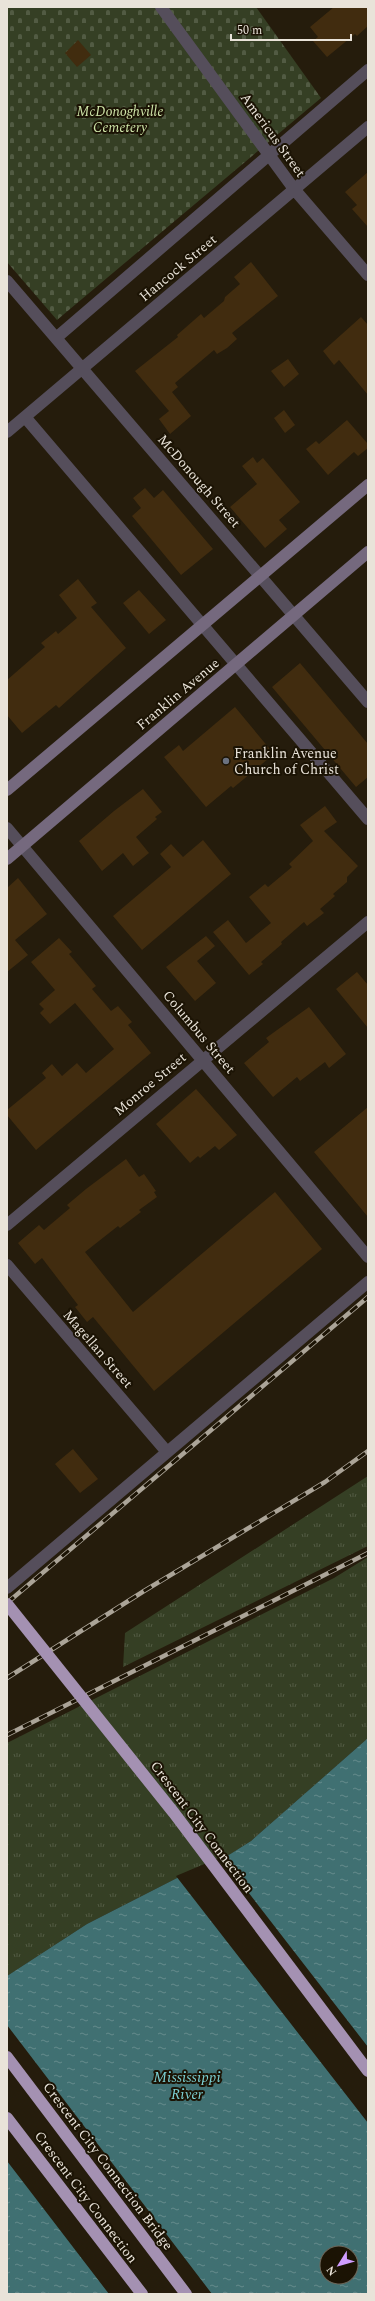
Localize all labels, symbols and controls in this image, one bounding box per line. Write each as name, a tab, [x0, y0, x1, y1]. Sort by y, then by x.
scale bar	[231, 16, 351, 42]
text: 50 m	[237, 21, 262, 40]
street label: Americus Street	[235, 88, 311, 182]
park label: McDonoghville Cemetery	[77, 101, 163, 138]
street label: Hancock Street	[135, 229, 221, 307]
street label: McDonough Street	[152, 430, 246, 532]
street label: Franklin Avenue	[132, 653, 224, 735]
place label: Franklin Avenue Church of Christ	[234, 743, 339, 780]
marker: Franklin Avenue Church of Christ	[221, 756, 231, 766]
street label: Columbus Street	[158, 986, 240, 1078]
street label: Monroe Street	[109, 1047, 191, 1121]
street label: Magellan Street	[58, 1305, 138, 1393]
street label: Crescent City Connection	[145, 1756, 259, 1898]
water label: Mississippi River	[153, 2066, 221, 2106]
street label: Crescent City Connection Bridge	[39, 2079, 177, 2253]
street label: Crescent City Connection	[31, 2128, 141, 2266]
north arrow	[319, 2245, 359, 2285]
text: N	[322, 2262, 341, 2279]

